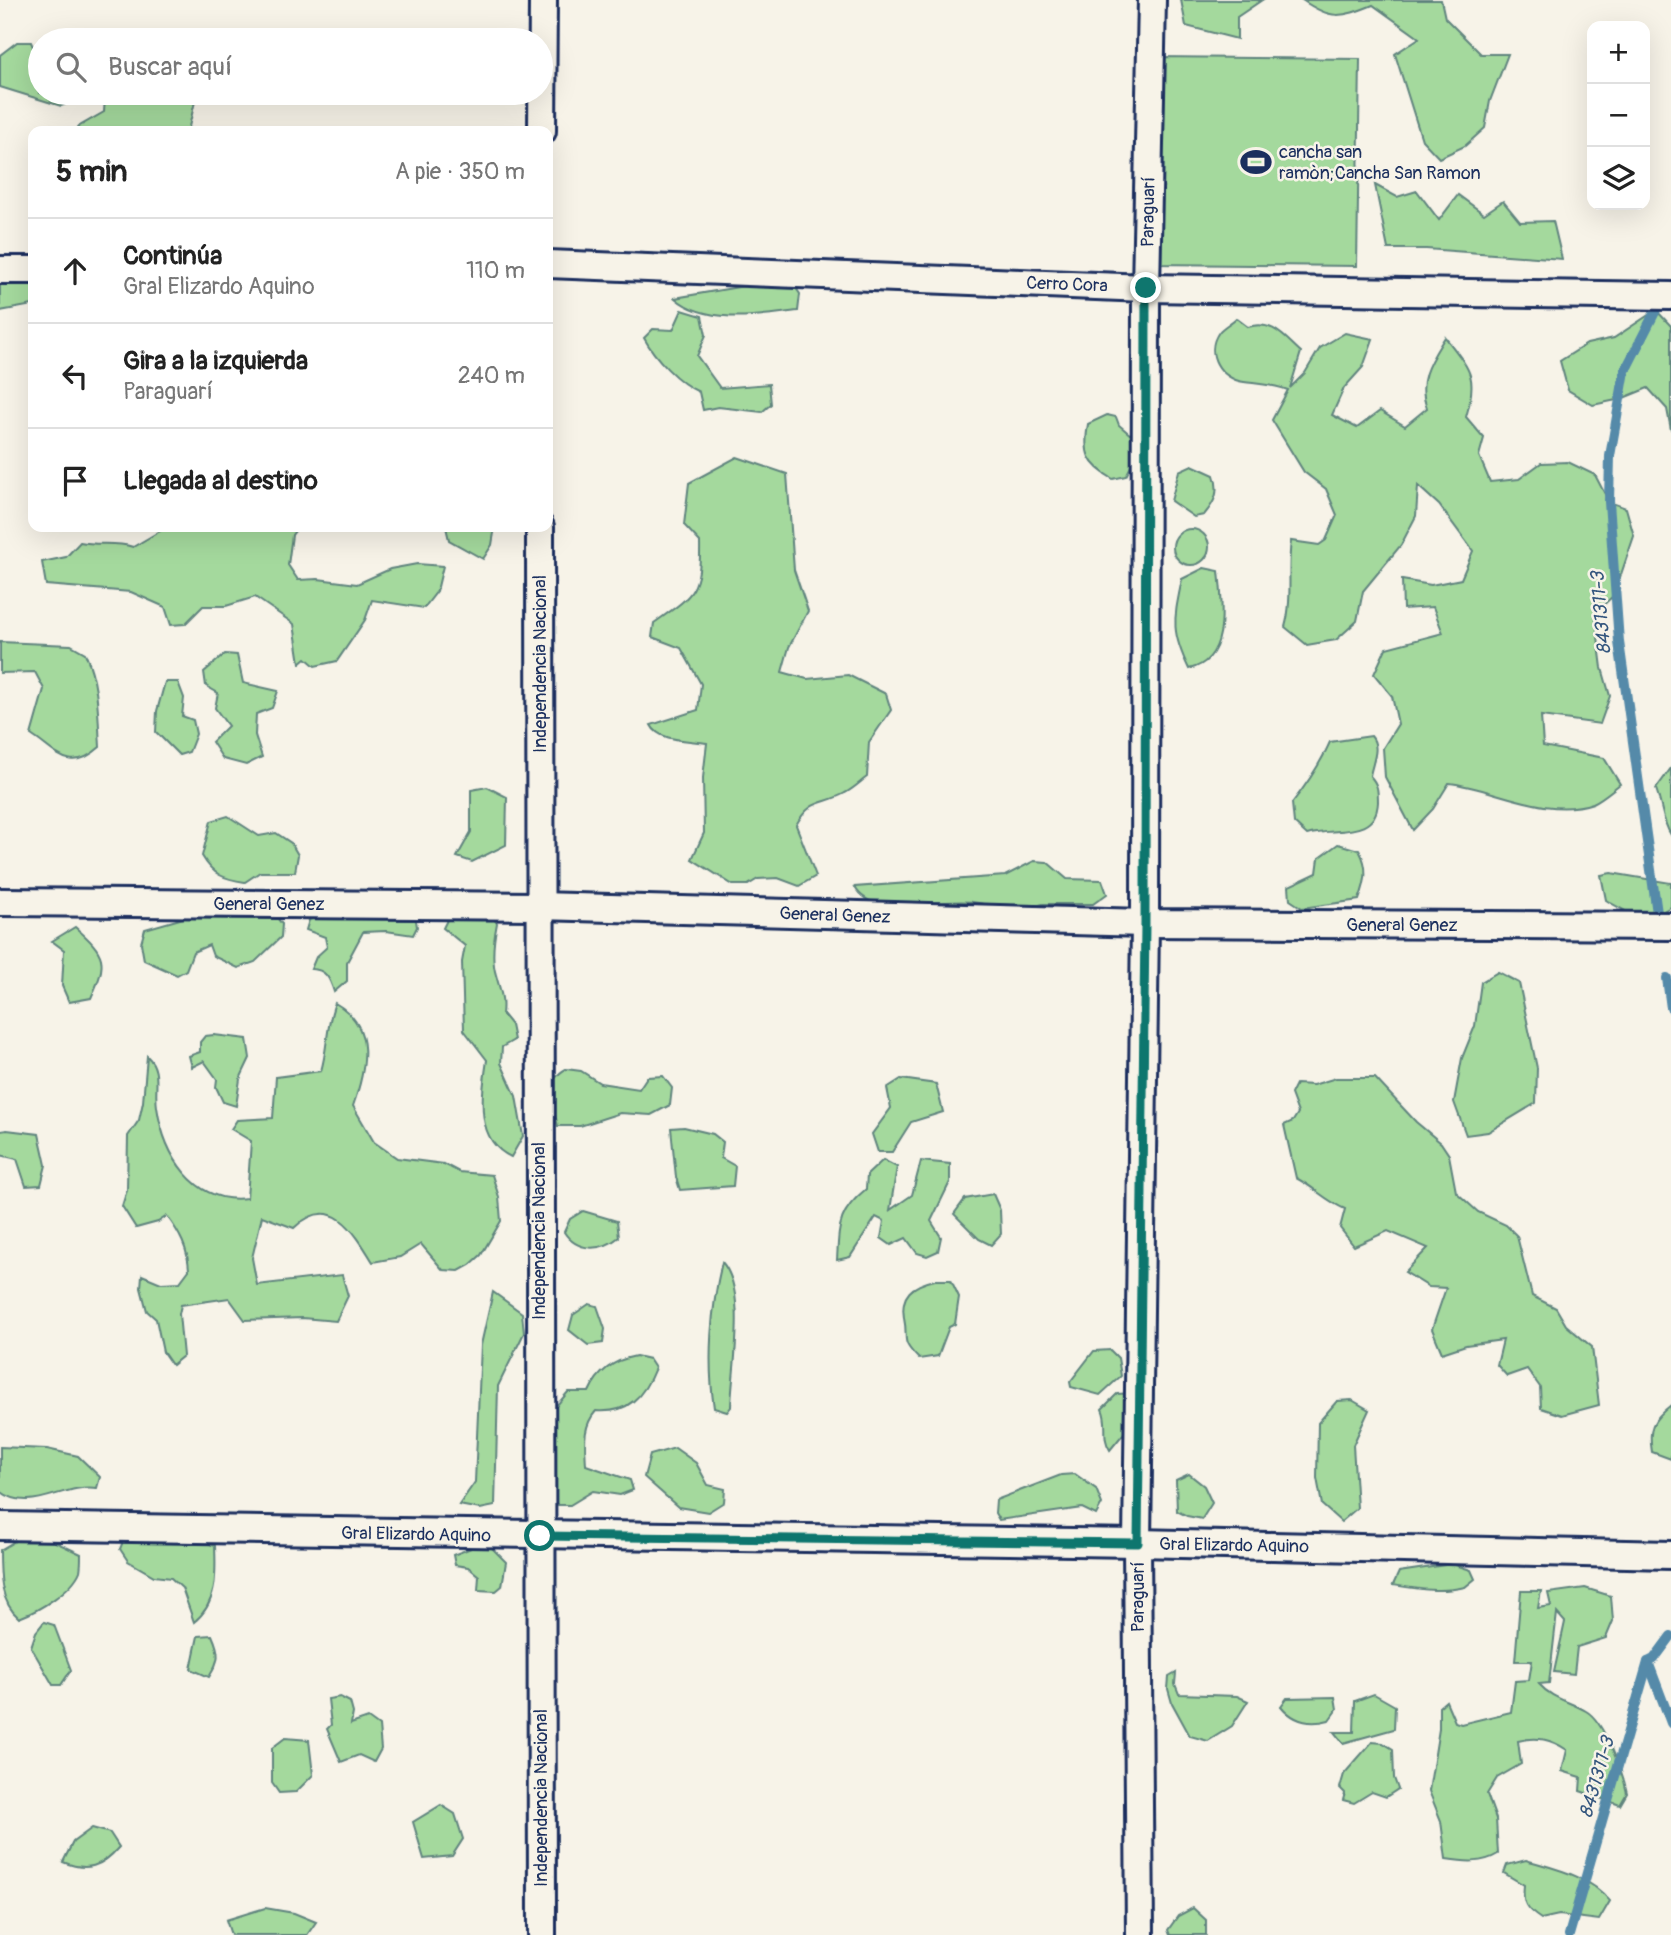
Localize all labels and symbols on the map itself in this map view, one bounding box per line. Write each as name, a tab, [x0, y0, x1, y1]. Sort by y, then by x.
place label: cancha san ramòn;Cancha San Ramon	[1279, 141, 1481, 185]
sports icon: cancha san ramòn;Cancha San Ramon	[1239, 145, 1273, 179]
street label: Paraguarí	[1136, 177, 1161, 247]
street label: Cerro Cora	[1026, 272, 1108, 297]
route end	[1130, 272, 1161, 303]
water label: 8431311-3	[1585, 568, 1617, 655]
street label: Independencia Nacional	[529, 575, 552, 753]
street label: General Genez	[213, 893, 325, 916]
street label: General Genez	[779, 902, 891, 929]
street label: General Genez	[1346, 914, 1458, 937]
street label: Independencia Nacional	[528, 1142, 551, 1320]
route start	[524, 1520, 555, 1551]
street label: Gral Elizardo Aquino	[341, 1522, 492, 1547]
street label: Gral Elizardo Aquino	[1159, 1533, 1310, 1558]
street label: Paraguarí	[1127, 1562, 1150, 1632]
street label: Independencia Nacional	[530, 1709, 553, 1887]
water label: 8431311-3	[1574, 1732, 1621, 1820]

